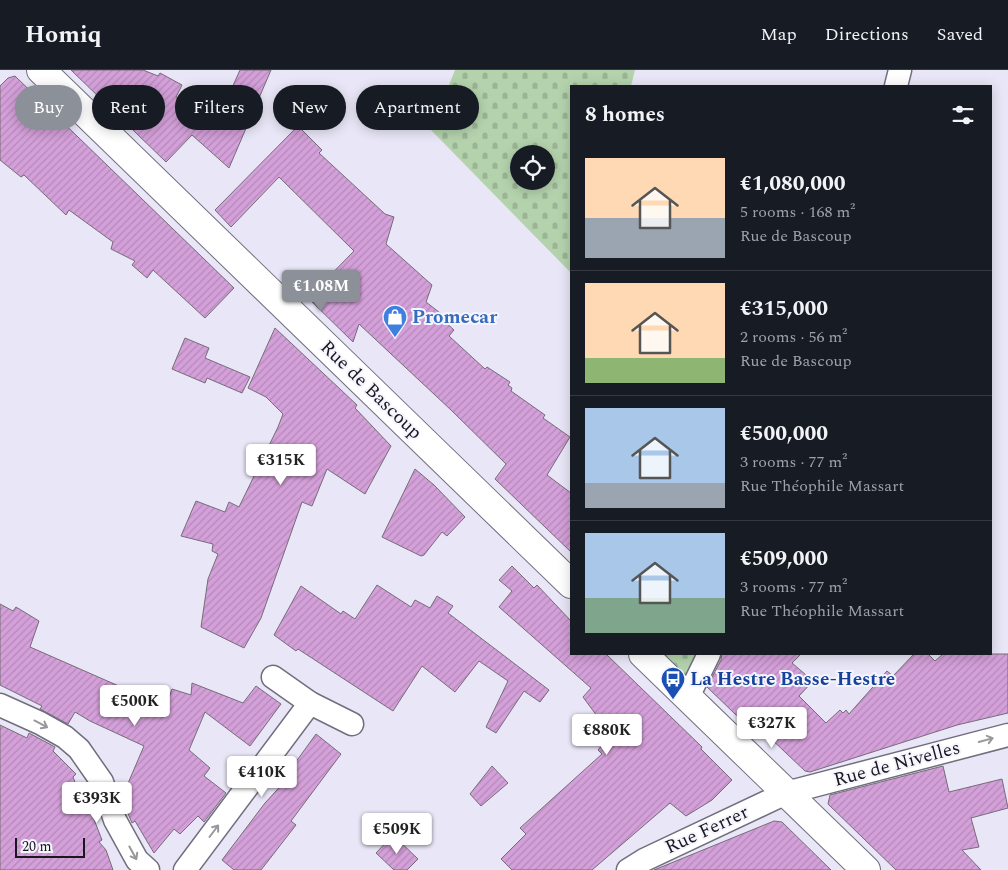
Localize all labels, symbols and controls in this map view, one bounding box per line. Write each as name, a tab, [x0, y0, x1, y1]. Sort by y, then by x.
text: Homiq	[25, 17, 102, 53]
text: Map	[761, 21, 797, 48]
text: Directions	[825, 21, 909, 48]
text: Saved	[937, 21, 983, 48]
chip: Buy	[15, 85, 82, 130]
chip: Rent	[92, 85, 165, 130]
chip: Filters	[175, 85, 263, 130]
chip: New	[273, 85, 346, 130]
chip: Apartment	[356, 85, 479, 130]
text: 8 homes	[585, 99, 665, 131]
icon: filters	[949, 101, 977, 129]
map controls	[510, 145, 555, 190]
button: locate	[510, 145, 555, 190]
text: €1,080,000	[740, 168, 846, 200]
icon: home	[625, 178, 685, 238]
text: 5 rooms · 168 m²	[740, 200, 855, 224]
text: Rue de Bascoup	[740, 224, 852, 248]
pin: €1.08M	[280, 270, 362, 312]
text: €1.08M	[293, 274, 349, 298]
text: €315,000	[740, 293, 828, 325]
place label: Promecar	[412, 303, 498, 332]
icon: home	[625, 303, 685, 363]
shop icon: Promecar	[382, 304, 408, 338]
text: 2 rooms · 56 m²	[740, 325, 847, 349]
street label: Rue de Bascoup	[313, 334, 429, 446]
text: Rue de Bascoup	[740, 349, 852, 373]
text: €500,000	[740, 418, 828, 450]
icon: home	[625, 428, 685, 488]
pin: €315K	[246, 444, 316, 486]
text: €315K	[257, 448, 305, 472]
text: 3 rooms · 77 m²	[740, 450, 847, 474]
text: Rue Théophile Massart	[740, 474, 904, 498]
text: €509,000	[740, 543, 828, 575]
icon: home	[625, 553, 685, 613]
text: 3 rooms · 77 m²	[740, 575, 847, 599]
text: Rue Théophile Massart	[740, 599, 904, 623]
place label: La Hestre Basse-Hestre	[690, 665, 895, 694]
bus stop icon: La Hestre Basse-Hestre	[660, 666, 686, 700]
pin: €500K	[100, 684, 170, 727]
text: €500K	[111, 689, 159, 713]
pin: €327K	[737, 706, 807, 749]
text: €327K	[748, 711, 796, 735]
pin: €880K	[572, 714, 642, 756]
text: €880K	[583, 718, 631, 742]
one-way arrow	[33, 720, 48, 729]
street label: Rue de Nivelles	[831, 733, 963, 795]
one-way arrow	[977, 735, 993, 745]
pin: €410K	[227, 756, 297, 798]
text: €410K	[238, 760, 286, 784]
pin: €393K	[62, 782, 132, 824]
text: €393K	[73, 786, 121, 810]
street label: Rue Ferrer	[660, 798, 754, 862]
pin: €509K	[362, 812, 432, 855]
text: €509K	[373, 817, 421, 841]
one-way arrow	[209, 824, 219, 838]
scale bar	[15, 835, 85, 858]
text: 20 m	[22, 836, 52, 857]
one-way arrow	[129, 845, 139, 860]

